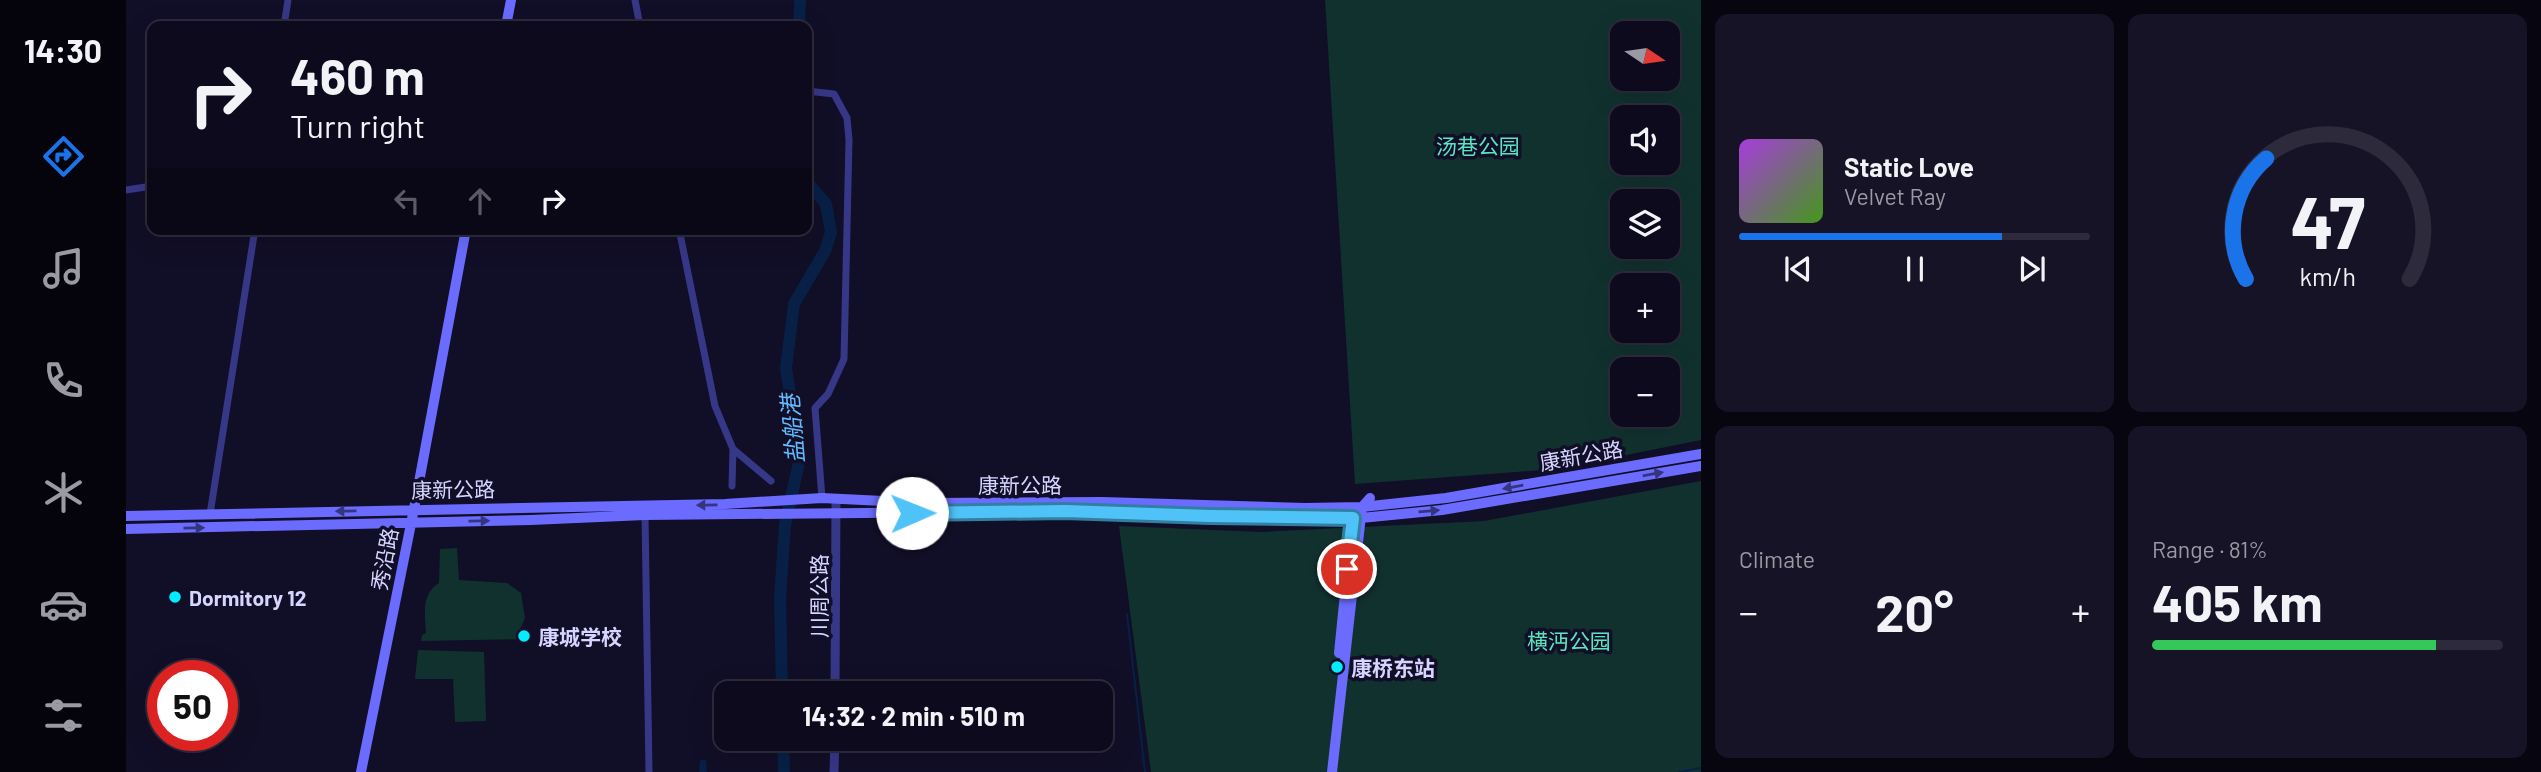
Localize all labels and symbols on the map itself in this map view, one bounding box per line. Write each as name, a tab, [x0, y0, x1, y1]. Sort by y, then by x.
north arrow	[1610, 21, 1680, 91]
park label: 汤巷公园	[1436, 133, 1520, 158]
water label: 盐船港	[775, 390, 809, 465]
street label: 康新公路	[1537, 435, 1625, 475]
one-way arrow	[1642, 468, 1664, 479]
street label: 康新公路	[978, 472, 1062, 497]
street label: 康新公路	[411, 476, 495, 502]
position arrow	[875, 476, 949, 550]
one-way arrow	[1502, 482, 1524, 493]
one-way arrow	[695, 499, 717, 510]
one-way arrow	[334, 505, 356, 517]
one-way arrow	[1418, 506, 1440, 517]
one-way arrow	[469, 515, 491, 527]
one-way arrow	[183, 522, 205, 534]
street label: 秀沿路	[366, 526, 402, 592]
pin	[1317, 539, 1377, 599]
street label: 川周公路	[806, 554, 831, 638]
place label: Dormitory 12	[189, 585, 306, 610]
marker: Dormitory 12	[167, 589, 183, 605]
place label: 康城学校	[538, 624, 622, 649]
marker: 康城学校	[516, 628, 532, 644]
park label: 横沔公园	[1527, 628, 1611, 653]
place label: 康桥东站	[1351, 655, 1435, 680]
marker: 康桥东站	[1329, 659, 1345, 675]
speed limit sign: 50	[147, 660, 238, 751]

